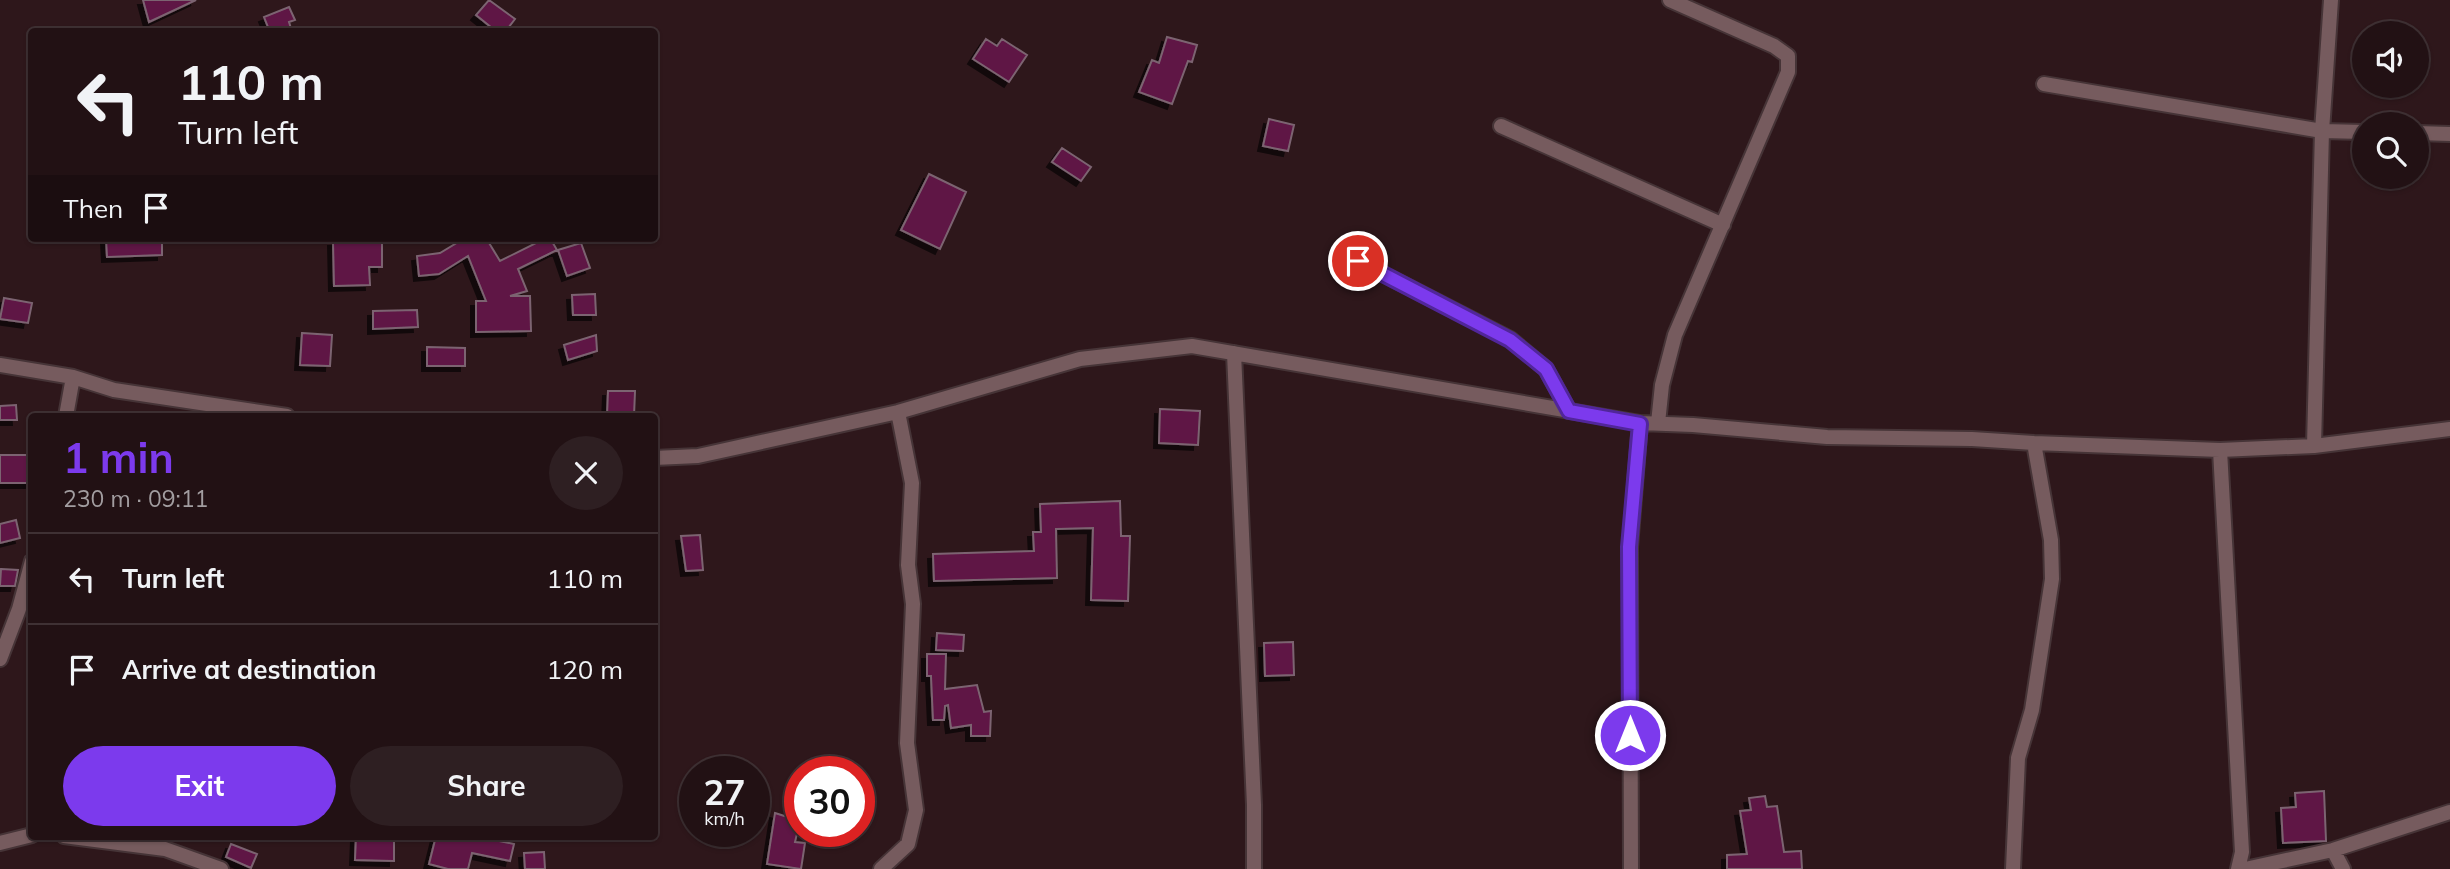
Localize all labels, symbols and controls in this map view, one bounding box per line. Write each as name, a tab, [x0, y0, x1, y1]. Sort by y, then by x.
map controls	[2352, 21, 2429, 189]
button: sound	[2352, 21, 2429, 98]
text: 110 m	[178, 51, 324, 112]
icon: left	[63, 56, 154, 147]
text: Turn left	[178, 112, 298, 152]
button: search	[2352, 112, 2429, 189]
icon: arrive	[137, 189, 175, 227]
text: Then	[63, 192, 123, 225]
pin	[1328, 231, 1388, 291]
icon: arrive	[1339, 242, 1377, 280]
text: 1 min	[63, 431, 174, 484]
button: close	[549, 436, 623, 510]
text: 230 m · 09:11	[63, 484, 208, 513]
icon: left	[63, 560, 101, 598]
text: Turn left	[122, 562, 224, 595]
text: 110 m	[547, 562, 623, 595]
icon: arrive	[63, 651, 101, 689]
text: Arrive at destination	[122, 653, 377, 686]
text: 120 m	[547, 653, 623, 686]
position arrow	[1593, 698, 1667, 772]
button: Exit	[63, 746, 336, 826]
button: Share	[350, 746, 623, 826]
speed limit sign: 30	[784, 756, 875, 847]
text: 27	[703, 770, 746, 814]
text: km/h	[704, 807, 745, 830]

